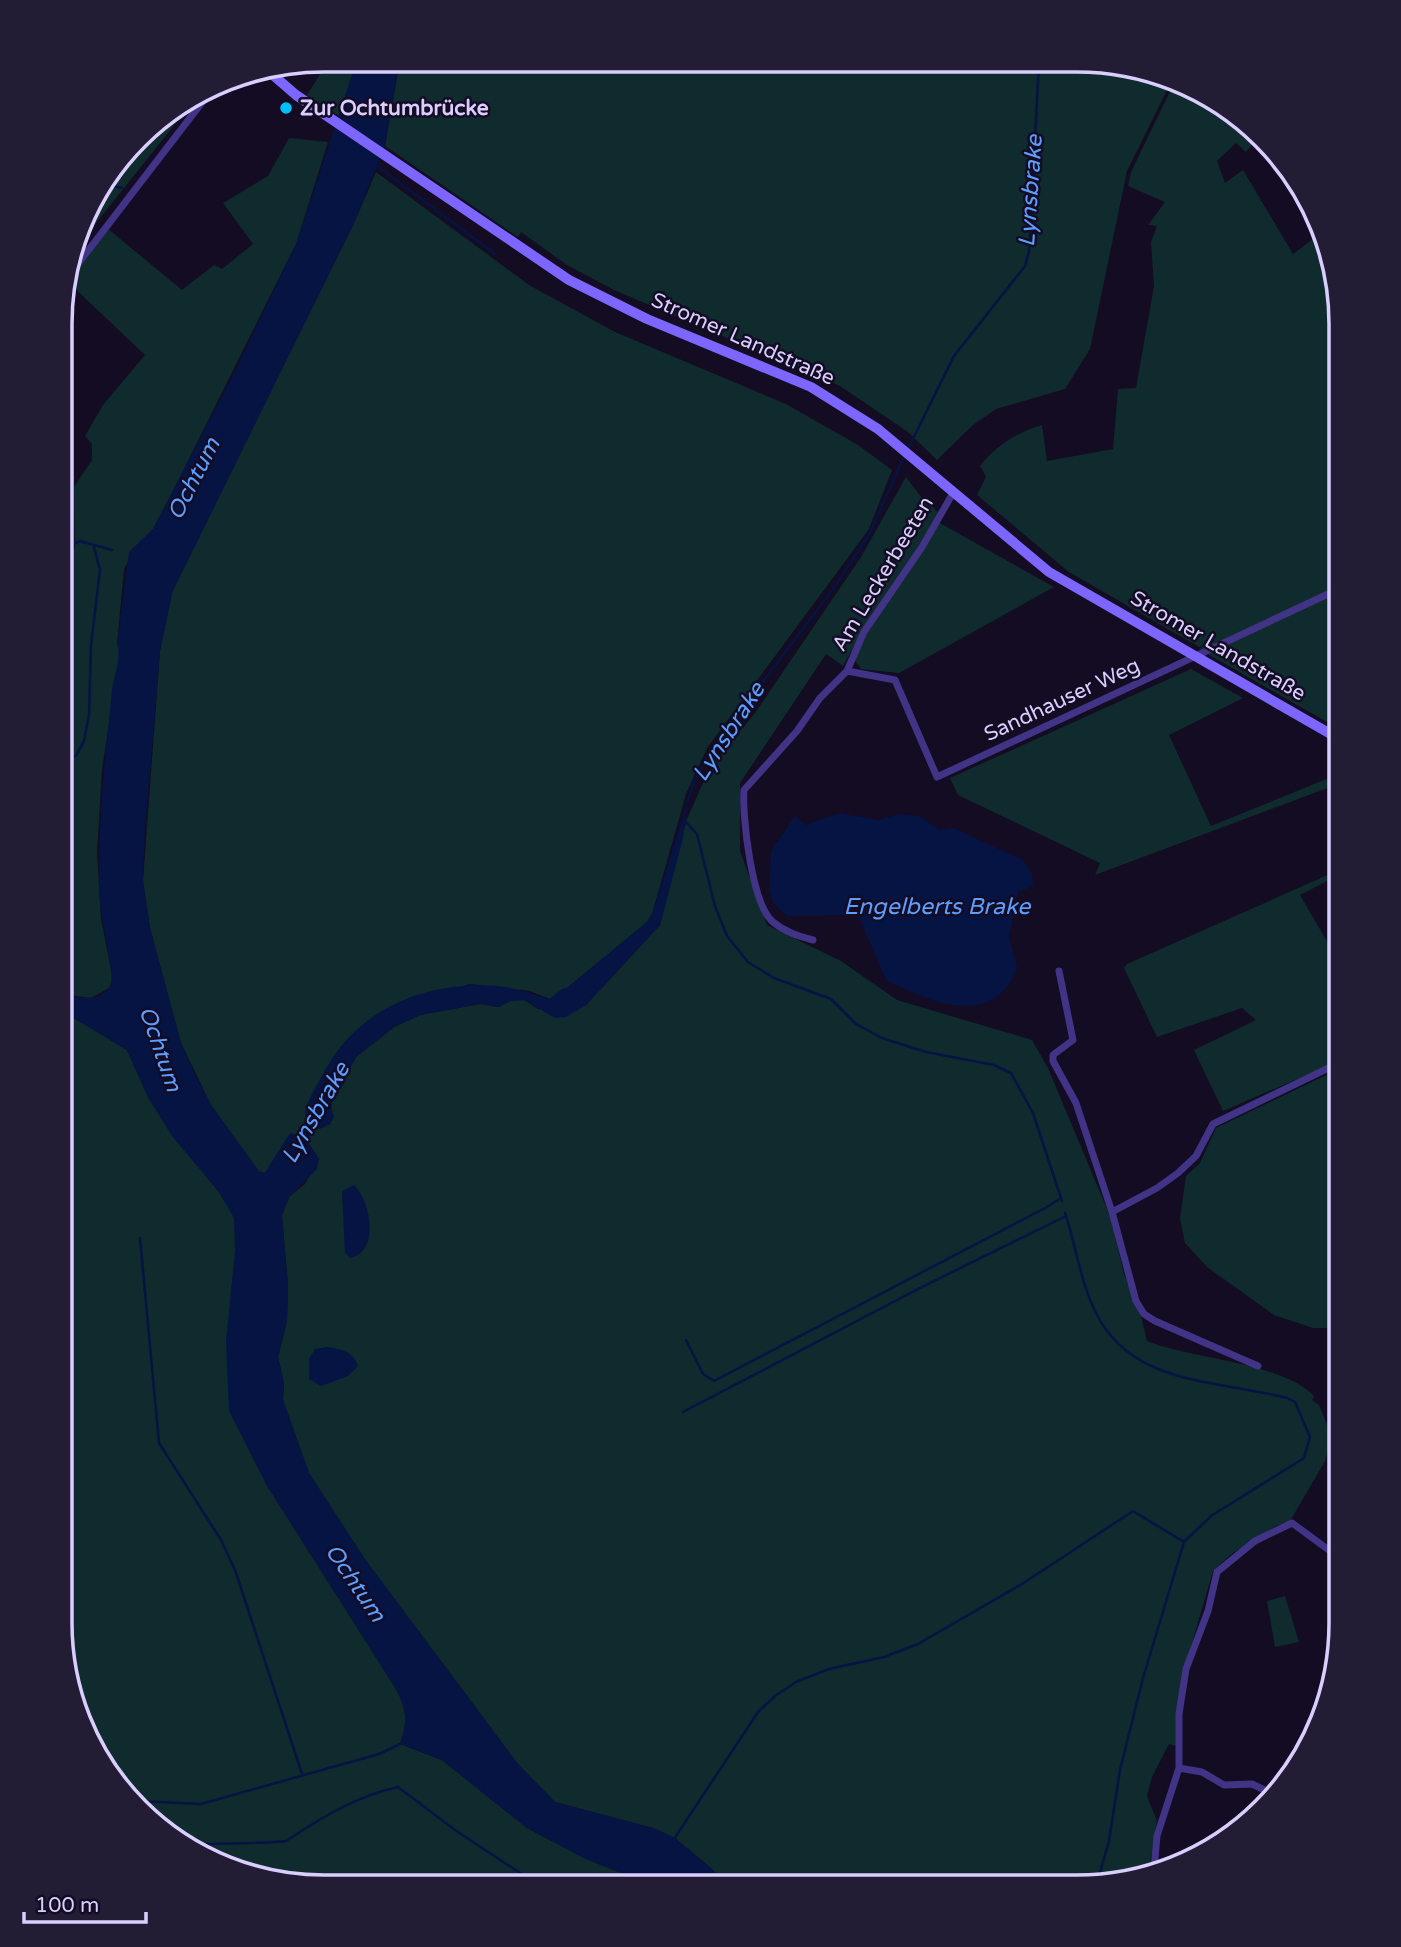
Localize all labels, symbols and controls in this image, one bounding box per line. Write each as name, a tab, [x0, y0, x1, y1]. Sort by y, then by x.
place label: Zur Ochtumbrücke	[300, 96, 489, 121]
marker: Zur Ochtumbrücke	[278, 100, 294, 116]
water label: Lynsbrake	[1013, 132, 1049, 248]
street label: Stromer Landstraße	[647, 287, 839, 391]
water label: Ochtum	[162, 433, 227, 525]
street label: Am Leckerbeeten	[827, 492, 939, 656]
street label: Stromer Landstraße	[1126, 586, 1310, 706]
street label: Sandhauser Weg	[980, 653, 1144, 747]
water label: Lynsbrake	[687, 676, 772, 787]
water label: Engelberts Brake	[844, 893, 1032, 921]
water label: Ochtum	[132, 1003, 188, 1096]
water label: Lynsbrake	[276, 1056, 357, 1169]
water label: Ochtum	[319, 1539, 392, 1628]
scale bar	[24, 1881, 147, 1925]
text: 100 m	[35, 1893, 99, 1918]

